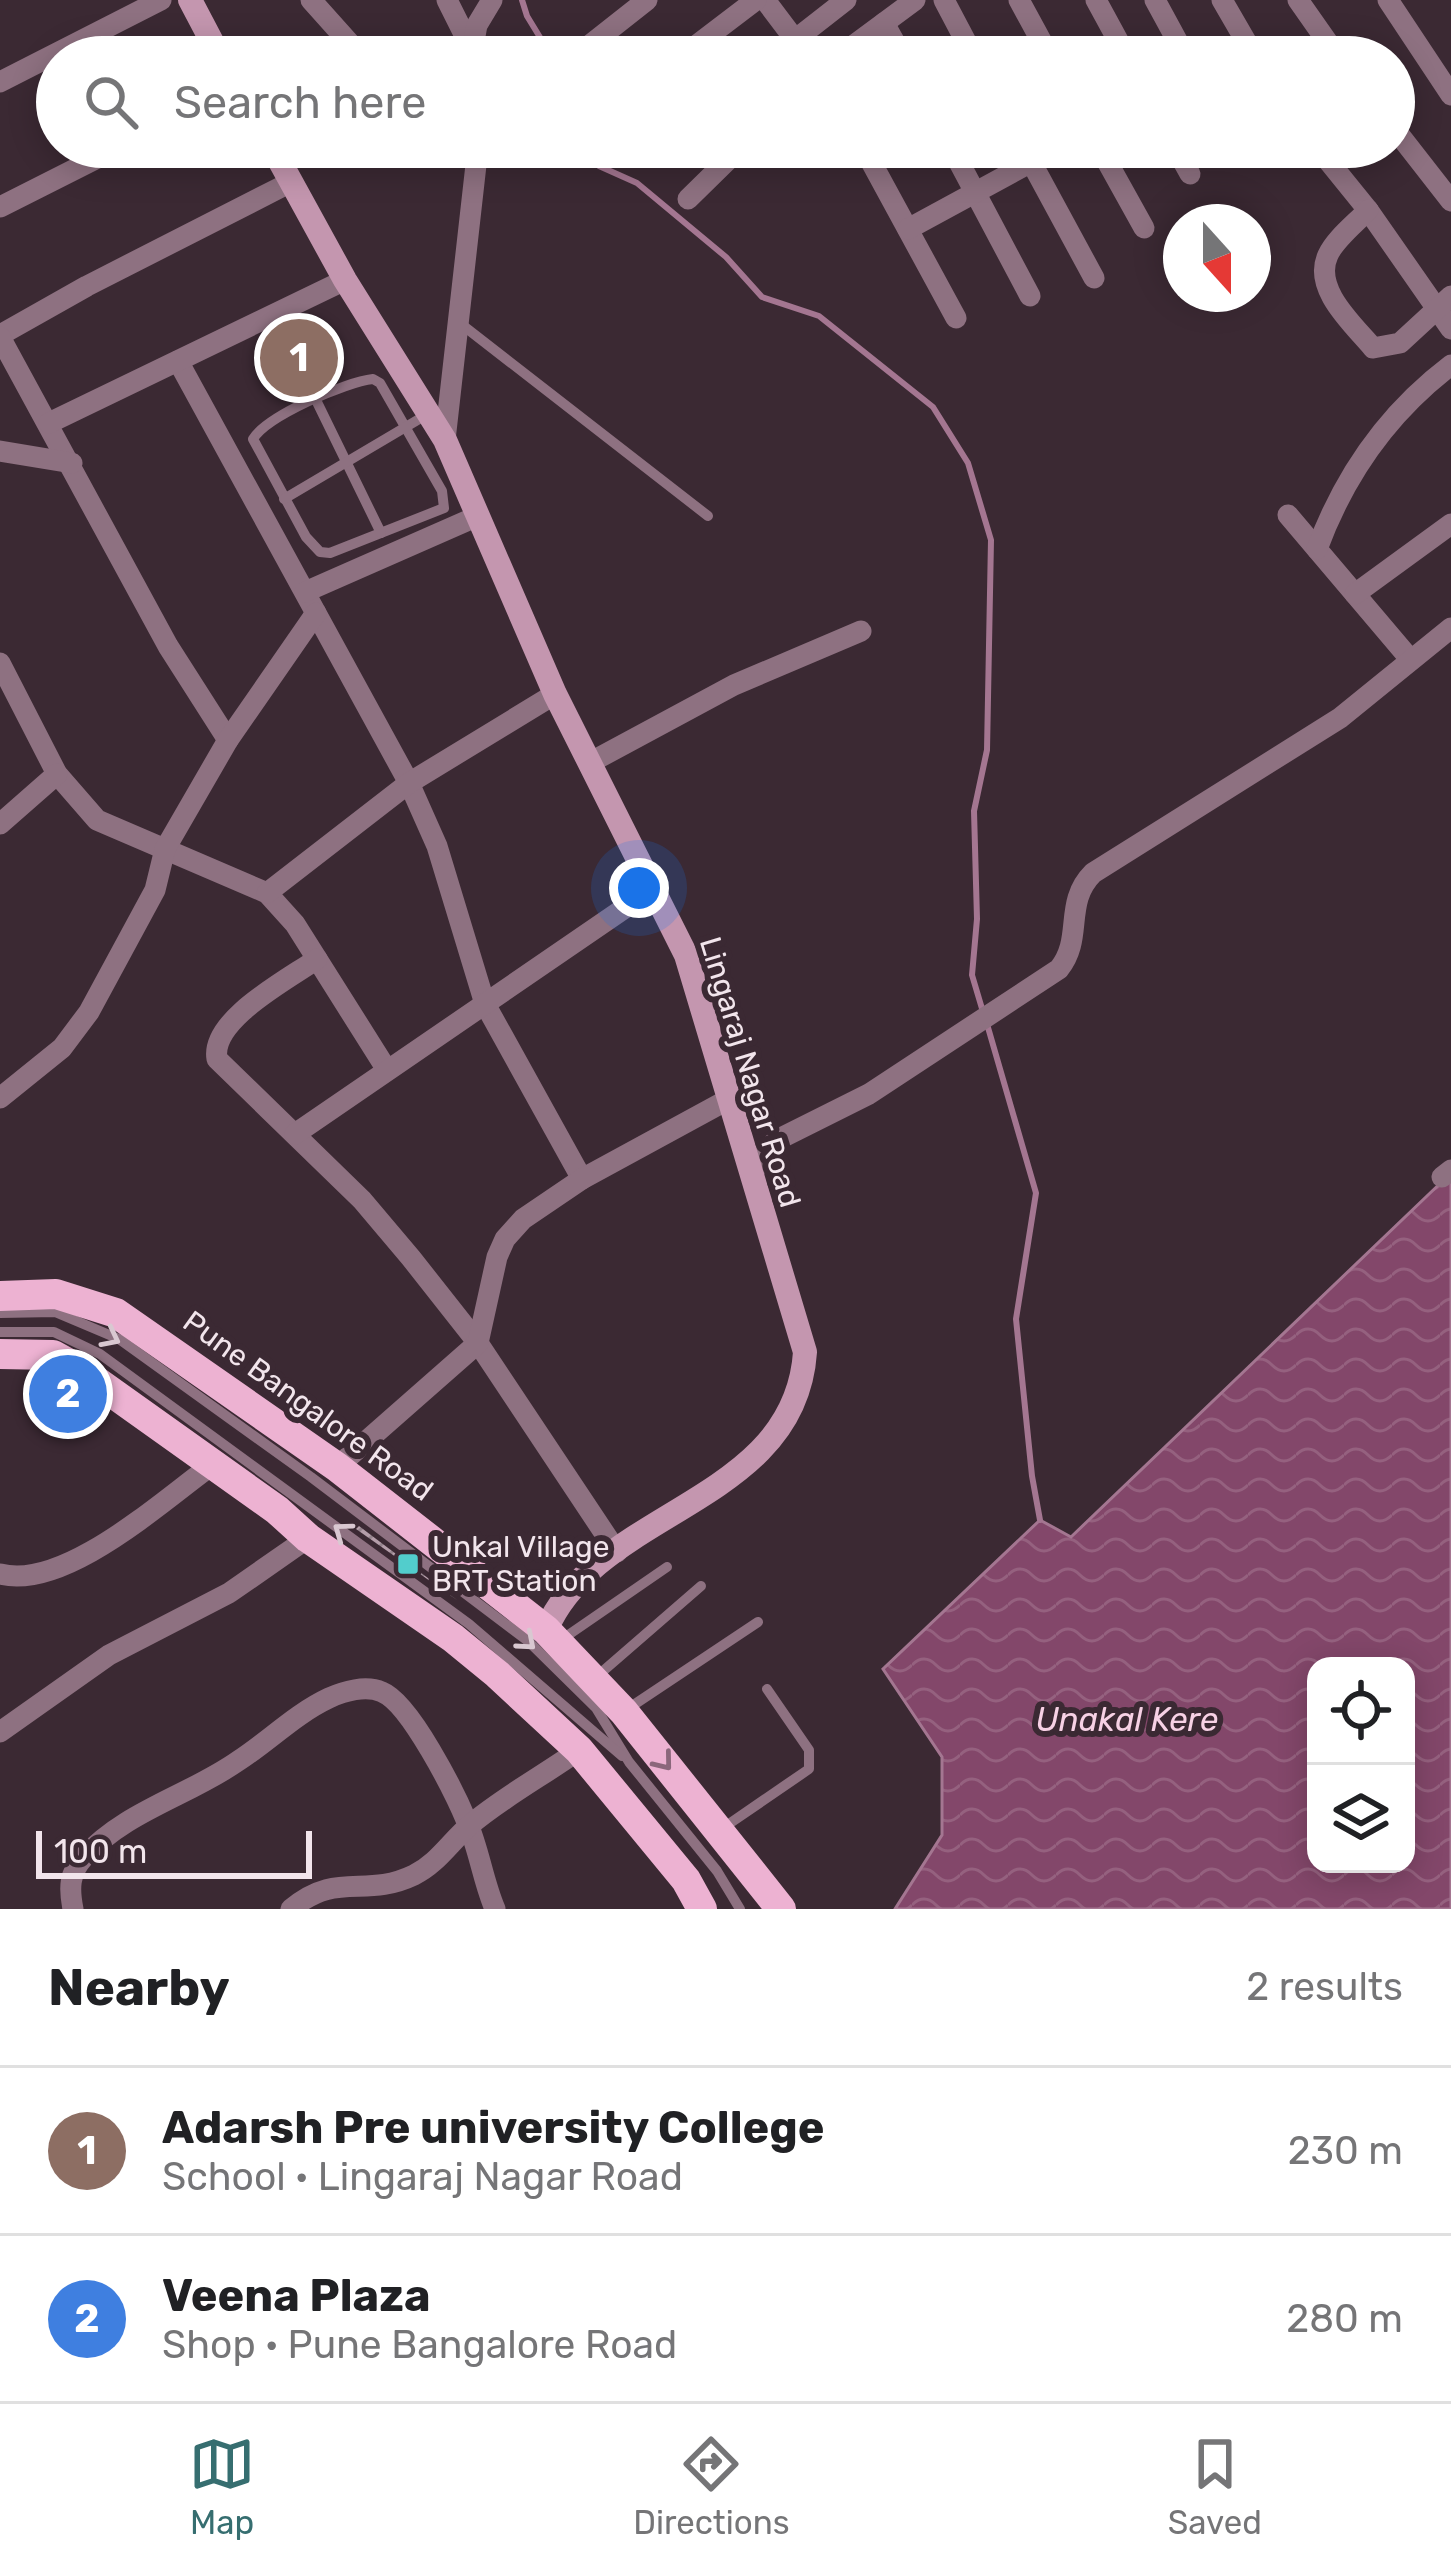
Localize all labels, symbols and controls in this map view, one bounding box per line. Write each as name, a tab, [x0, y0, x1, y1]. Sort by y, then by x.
search box	[36, 36, 1415, 168]
icon: search	[78, 69, 144, 135]
text: Search here	[174, 76, 426, 129]
north arrow	[1163, 204, 1271, 312]
pin: 1	[260, 313, 338, 403]
your location	[609, 858, 669, 918]
street label: Lingaraj Nagar Road	[692, 932, 808, 1212]
street label: Pune Bangalore Road	[176, 1303, 440, 1509]
one-way arrow	[99, 1323, 121, 1346]
pin: 2	[29, 1349, 107, 1439]
one-way arrow	[333, 1523, 355, 1545]
place label: Unkal Village BRT Station	[432, 1529, 609, 1599]
marker: Unkal Village BRT Station	[395, 1551, 421, 1577]
one-way arrow	[514, 1628, 535, 1649]
map controls	[1307, 1657, 1415, 1873]
button: locate	[1307, 1657, 1415, 1765]
water label: Unakal Kere	[1036, 1700, 1218, 1739]
one-way arrow	[650, 1748, 671, 1770]
button: layers	[1307, 1765, 1415, 1873]
scale bar	[36, 1825, 312, 1878]
text: 100 m	[54, 1832, 147, 1871]
text: Nearby	[48, 1957, 230, 2018]
text: 2 results	[1246, 1964, 1403, 2010]
text: Adarsh Pre university College	[162, 2101, 825, 2154]
text: 1	[77, 2128, 97, 2174]
text: 230 m	[1288, 2128, 1403, 2174]
text: School · Lingaraj Nagar Road	[162, 2154, 683, 2200]
text: Veena Plaza	[162, 2269, 431, 2322]
text: 2	[74, 2296, 100, 2342]
text: 280 m	[1286, 2296, 1403, 2342]
text: Shop · Pune Bangalore Road	[162, 2322, 677, 2368]
tab: Map	[189, 2431, 255, 2542]
tab: Directions	[633, 2431, 790, 2542]
tab: Saved	[1168, 2431, 1262, 2542]

